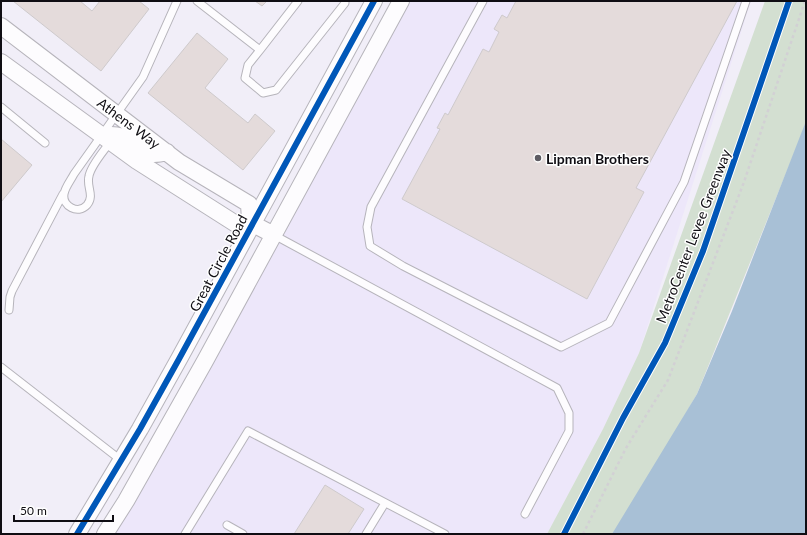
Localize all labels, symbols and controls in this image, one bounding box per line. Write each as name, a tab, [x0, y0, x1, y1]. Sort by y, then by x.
street label: Athens Way	[94, 94, 164, 153]
street label: MetroCenter Levee Greenway	[652, 146, 734, 325]
place label: Lipman Brothers	[546, 150, 649, 167]
marker: Lipman Brothers	[533, 153, 543, 163]
street label: Great Circle Road	[185, 212, 251, 314]
scale bar	[14, 497, 113, 523]
text: 50 m	[20, 503, 47, 518]

